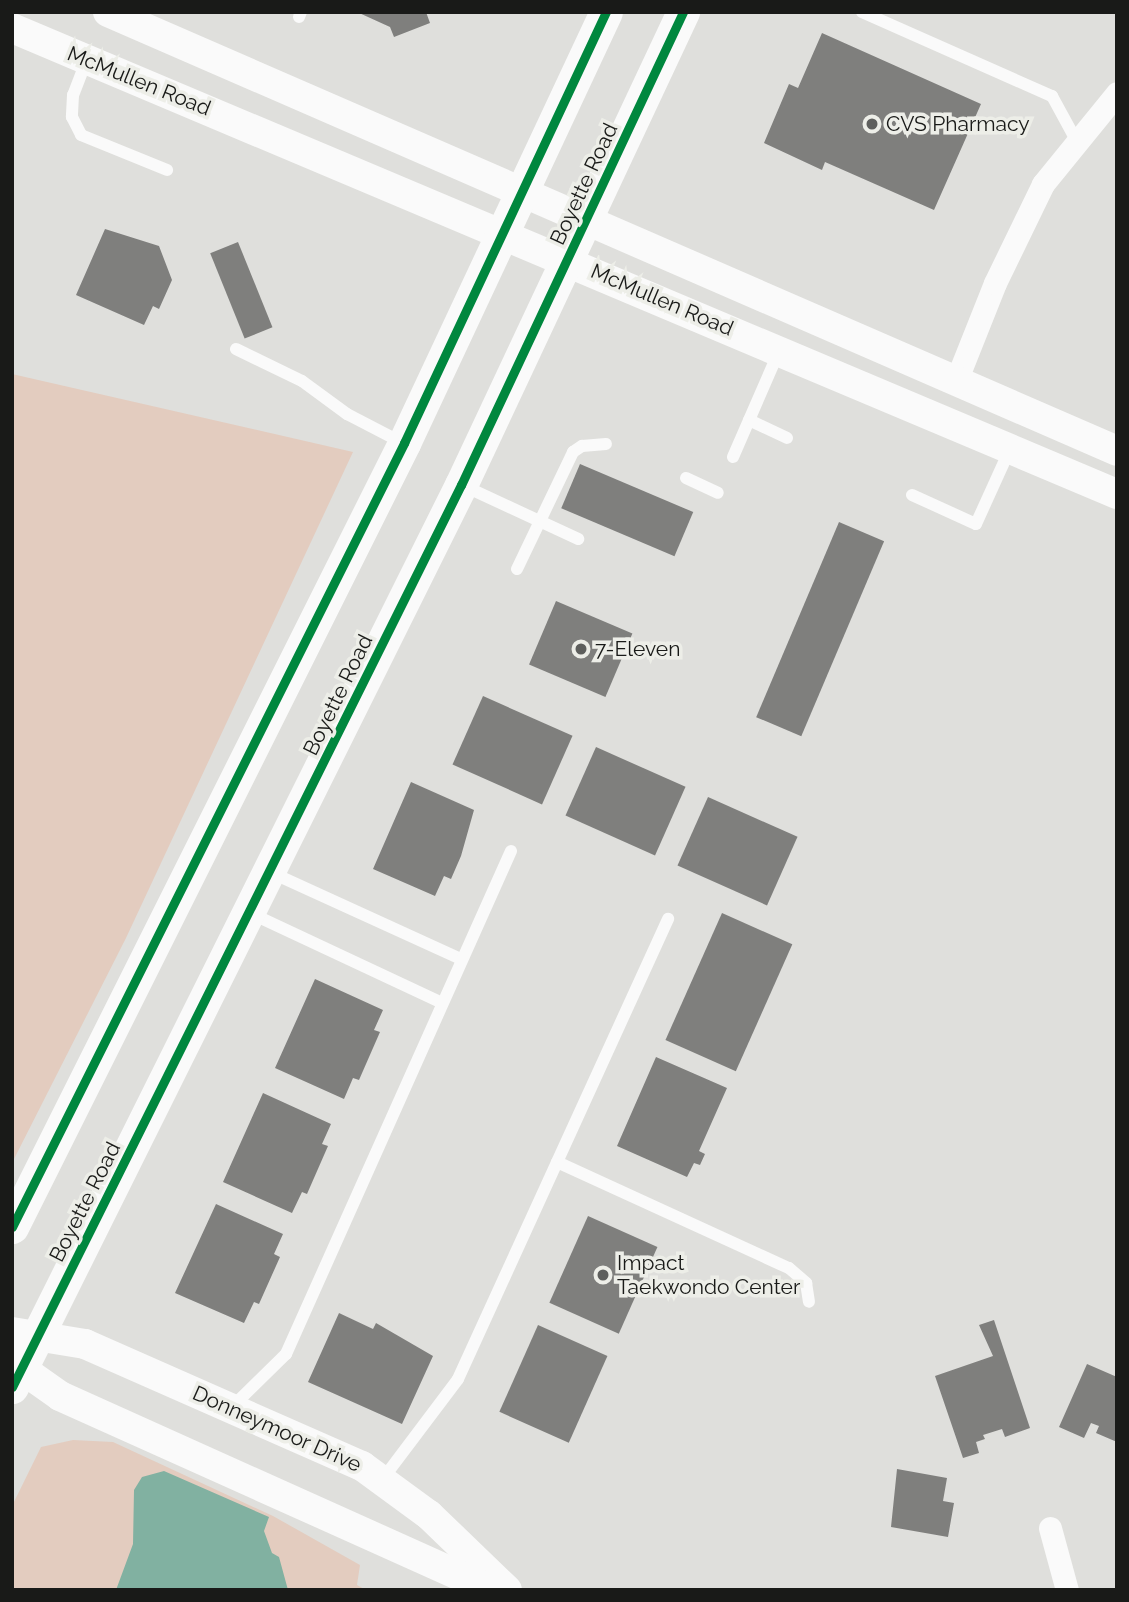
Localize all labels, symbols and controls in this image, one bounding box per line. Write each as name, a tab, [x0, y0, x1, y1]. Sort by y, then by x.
street label: McMullen Road	[64, 41, 214, 121]
place label: CVS Pharmacy	[886, 111, 1030, 137]
marker: CVS Pharmacy	[864, 116, 880, 132]
street label: Boyette Road	[545, 119, 623, 249]
street label: McMullen Road	[587, 259, 737, 341]
street label: Boyette Road	[298, 630, 378, 760]
place label: 7-Eleven	[595, 636, 680, 662]
marker: 7-Eleven	[573, 641, 589, 657]
street label: Boyette Road	[44, 1138, 126, 1266]
place label: Impact Taekwondo Center	[617, 1250, 800, 1300]
marker: Impact Taekwondo Center	[595, 1267, 611, 1283]
street label: Donneymoor Drive	[189, 1380, 365, 1478]

